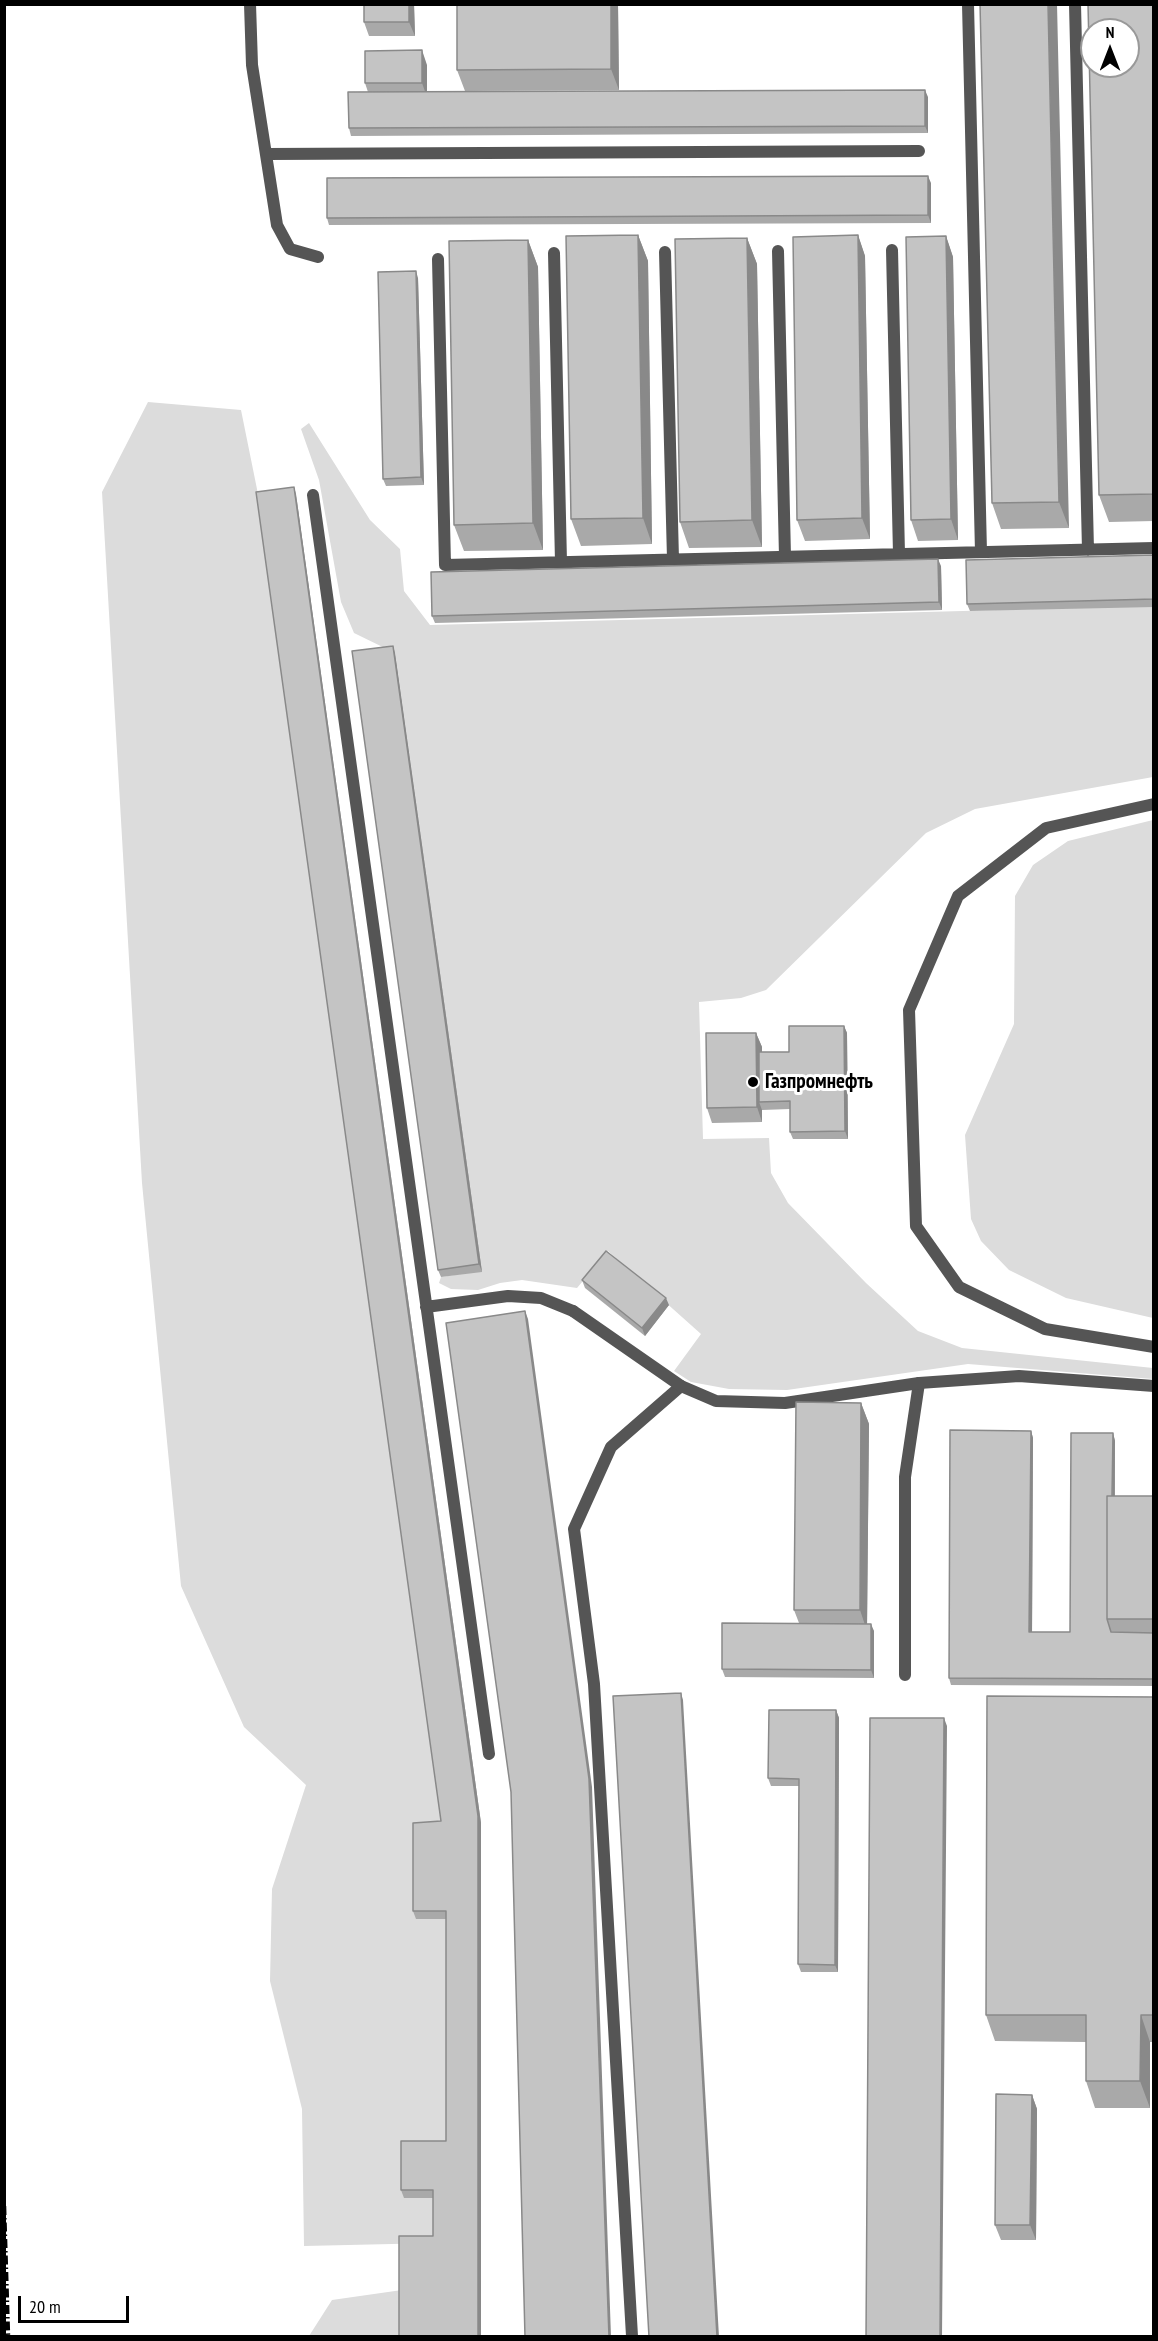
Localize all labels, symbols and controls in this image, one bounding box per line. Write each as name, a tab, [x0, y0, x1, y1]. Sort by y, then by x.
north arrow	[1080, 18, 1140, 78]
text: N	[1106, 22, 1114, 42]
place label: Газпромнефть	[765, 1069, 873, 1095]
marker: Газпромнефть	[746, 1075, 760, 1089]
scale bar	[21, 2284, 132, 2322]
text: 20 m	[29, 2295, 61, 2318]

